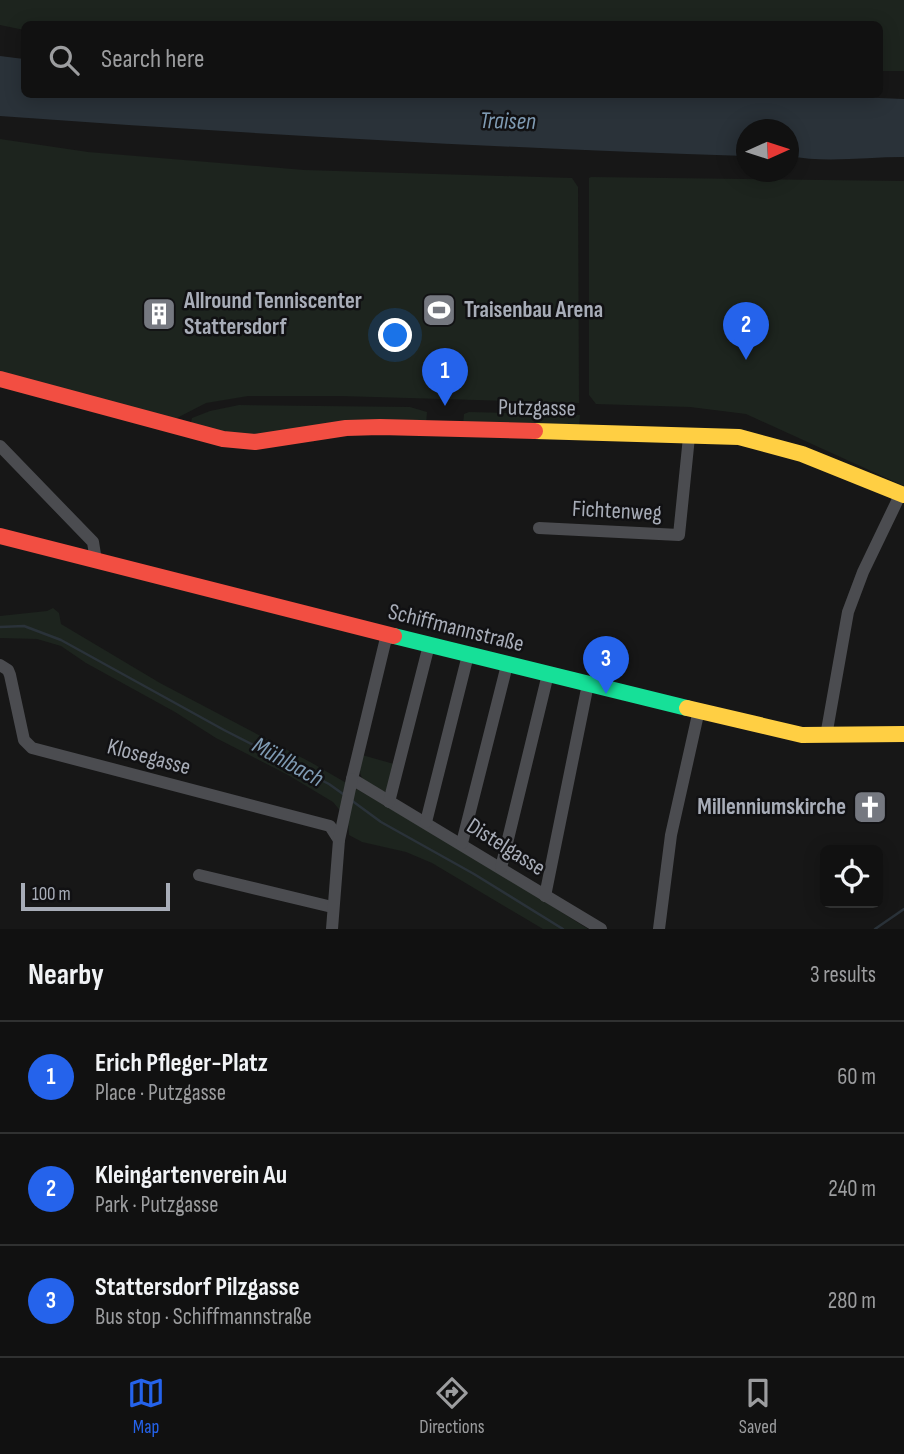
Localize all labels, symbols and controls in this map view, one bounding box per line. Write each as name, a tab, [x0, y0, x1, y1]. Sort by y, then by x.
search box	[21, 21, 883, 98]
icon: search	[45, 41, 83, 79]
text: Search here	[101, 44, 204, 75]
water label: Traisen	[480, 106, 536, 136]
north arrow	[736, 119, 799, 182]
place label: Allround Tenniscenter Stattersdorf	[183, 287, 362, 341]
sports icon: Traisenbau Arena	[420, 291, 458, 329]
building icon: Allround Tenniscenter Stattersdorf	[140, 295, 178, 333]
place label: Traisenbau Arena	[464, 296, 603, 324]
pin: 2	[723, 302, 769, 360]
your location	[378, 318, 412, 352]
pin: 1	[422, 348, 468, 406]
street label: Putzgasse	[498, 393, 576, 423]
street label: Fichtenweg	[571, 495, 663, 527]
street label: Schiffmannstraße	[385, 598, 527, 658]
pin: 3	[583, 636, 629, 694]
water label: Mühlbach	[247, 731, 329, 793]
street label: Klosegasse	[104, 732, 194, 782]
church icon: Millenniumskirche	[851, 788, 889, 826]
place label: Millenniumskirche	[697, 793, 846, 821]
street label: Distelgasse	[461, 812, 551, 882]
map controls	[820, 845, 883, 908]
button: locate	[820, 845, 883, 908]
scale bar	[21, 880, 170, 912]
text: 100 m	[32, 883, 71, 906]
text: Nearby	[28, 957, 104, 993]
text: 3 results	[810, 961, 876, 989]
text: Erich Pfleger-Platz	[95, 1048, 268, 1079]
text: 1	[46, 1063, 56, 1091]
text: 60 m	[837, 1063, 876, 1091]
text: Place · Putzgasse	[95, 1079, 226, 1107]
text: Kleingartenverein Au	[95, 1160, 287, 1191]
text: 2	[46, 1175, 56, 1203]
text: 240 m	[828, 1175, 876, 1203]
text: Park · Putzgasse	[95, 1191, 219, 1219]
text: Stattersdorf Pilzgasse	[95, 1272, 300, 1303]
text: 3	[46, 1287, 56, 1315]
text: 280 m	[828, 1287, 876, 1315]
text: Bus stop · Schiffmannstraße	[95, 1303, 312, 1331]
tab: Map	[127, 1374, 165, 1439]
tab: Directions	[419, 1374, 485, 1439]
tab: Saved	[739, 1374, 777, 1439]

